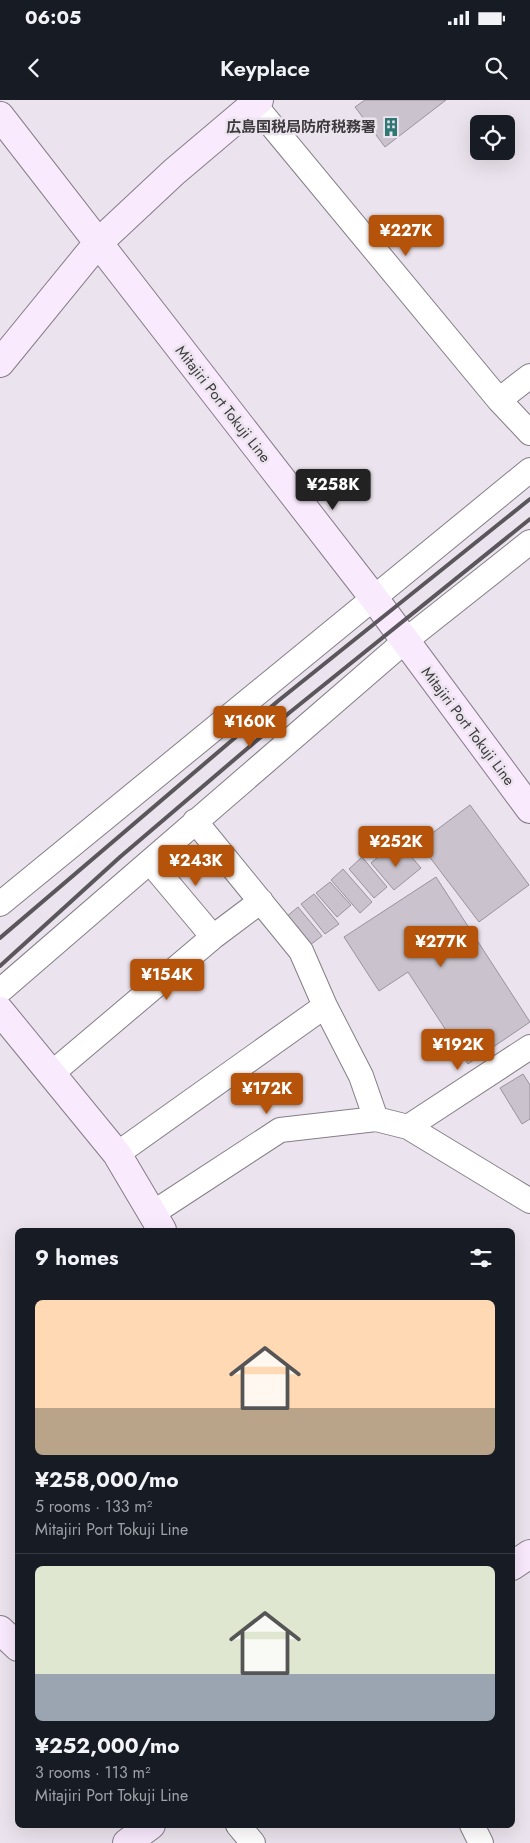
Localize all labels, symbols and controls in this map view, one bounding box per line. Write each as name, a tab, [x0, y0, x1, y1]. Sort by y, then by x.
text: 06:05	[25, 4, 81, 31]
text: Keyplace	[220, 52, 310, 84]
icon: back	[20, 54, 48, 82]
icon: search	[482, 54, 510, 82]
map controls	[470, 115, 515, 160]
button: locate	[470, 115, 515, 160]
place label: 広島国税局防府税務署	[226, 116, 376, 138]
building icon: 広島国税局防府税務署	[380, 116, 402, 138]
pin: ¥227K	[371, 214, 441, 257]
text: ¥227K	[380, 219, 432, 242]
street label: Mitajiri Port Tokuji Line	[170, 341, 276, 468]
pin: ¥258K	[298, 468, 368, 511]
text: ¥258K	[307, 473, 359, 496]
street label: Mitajiri Port Tokuji Line	[416, 662, 520, 790]
pin: ¥160K	[215, 706, 285, 748]
text: ¥160K	[224, 710, 276, 733]
pin: ¥252K	[361, 826, 431, 868]
text: ¥252K	[369, 830, 423, 853]
pin: ¥243K	[161, 844, 231, 887]
text: ¥243K	[169, 849, 223, 872]
pin: ¥277K	[406, 926, 476, 968]
text: ¥277K	[415, 930, 467, 953]
pin: ¥154K	[132, 958, 202, 1001]
text: ¥154K	[141, 963, 193, 986]
pin: ¥192K	[423, 1028, 493, 1071]
text: ¥192K	[432, 1033, 484, 1056]
pin: ¥172K	[232, 1072, 302, 1115]
text: ¥172K	[242, 1077, 292, 1100]
text: 9 homes	[35, 1243, 119, 1273]
icon: filters	[467, 1244, 495, 1272]
icon: home	[220, 1333, 310, 1423]
text: ¥258,000/mo	[35, 1465, 179, 1495]
text: 5 rooms · 133 m²	[35, 1495, 152, 1518]
text: Mitajiri Port Tokuji Line	[35, 1518, 188, 1541]
icon: home	[220, 1598, 310, 1688]
text: ¥252,000/mo	[35, 1731, 180, 1761]
text: 3 rooms · 113 m²	[35, 1761, 151, 1784]
text: Mitajiri Port Tokuji Line	[35, 1784, 188, 1807]

